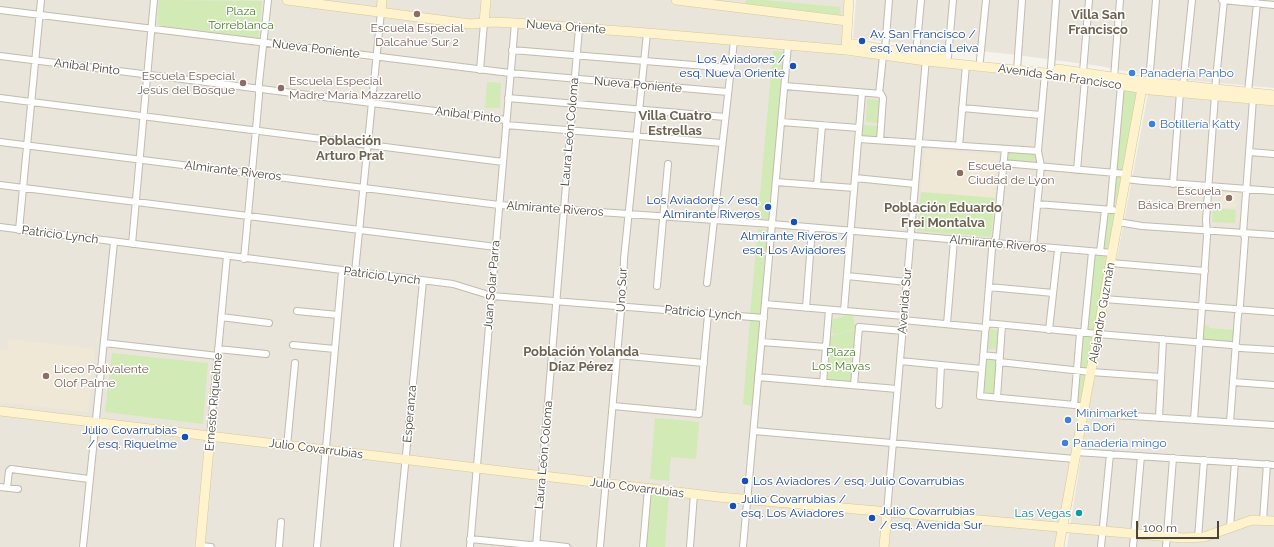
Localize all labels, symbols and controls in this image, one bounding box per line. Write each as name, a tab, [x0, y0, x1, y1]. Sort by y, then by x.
park label: Plaza Torreblanca	[208, 4, 274, 32]
district label: Villa San Francisco	[1068, 7, 1128, 38]
marker: Escuela Especial Dalcahue Sur 2	[412, 9, 422, 19]
street label: Nueva Oriente	[526, 17, 606, 37]
place label: Escuela Especial Dalcahue Sur 2	[370, 21, 464, 49]
place label: Av. San Francisco / esq. Venancia Leiva	[870, 27, 979, 55]
street label: Nueva Poniente	[271, 36, 361, 62]
marker: Av. San Francisco / esq. Venancia Leiva	[857, 36, 867, 46]
place label: Los Aviadores / esq. Nueva Oriente	[680, 52, 785, 80]
street label: Aníbal Pinto	[53, 56, 121, 78]
marker: Los Aviadores / esq. Nueva Oriente	[788, 61, 798, 71]
street label: Avenida San Francisco	[997, 61, 1123, 93]
place label: Panadería Panbo	[1140, 66, 1234, 80]
marker: Panadería Panbo	[1127, 68, 1137, 78]
place label: Escuela Especial Jesús del Bosque	[137, 69, 235, 97]
place label: Escuela Especial Madre María Mazzarello	[289, 74, 421, 102]
street label: Nueva Poniente	[593, 74, 683, 96]
street label: Laura León Coloma	[558, 77, 582, 187]
marker: Escuela Especial Jesús del Bosque	[238, 78, 248, 88]
marker: Escuela Especial Madre María Mazzarello	[276, 83, 286, 93]
street label: Aníbal Pinto	[434, 104, 502, 126]
district label: Villa Cuatro Estrellas	[638, 108, 712, 139]
place label: Botillería Katty	[1160, 117, 1240, 131]
marker: Botillería Katty	[1147, 119, 1157, 129]
district label: Población Arturo Prat	[316, 133, 384, 164]
street label: Almirante Riveros	[184, 158, 282, 184]
place label: Escuela Ciudad de Lyon	[968, 159, 1055, 187]
marker: Escuela Ciudad de Lyon	[955, 168, 965, 178]
place label: Escuela Básica Bremen	[1138, 184, 1221, 212]
place label: Los Aviadores / esq. Almirante Riveros	[647, 193, 760, 221]
marker: Escuela Básica Bremen	[1224, 193, 1234, 203]
street label: Almirante Riveros	[506, 198, 604, 220]
district label: Población Eduardo Frei Montalva	[884, 200, 1002, 231]
marker: Los Aviadores / esq. Almirante Riveros	[763, 202, 773, 212]
marker: Almirante Riveros / esq. Los Aviadores	[789, 217, 799, 227]
street label: Patricio Lynch	[21, 223, 99, 247]
place label: Almirante Riveros / esq. Los Aviadores	[740, 229, 848, 257]
street label: Almirante Riveros	[949, 233, 1047, 255]
street label: Juan Solar Parra	[481, 240, 503, 330]
street label: Alejandro Guzmán	[1086, 261, 1118, 365]
street label: Patricio Lynch	[343, 264, 421, 288]
street label: Uno Sur	[614, 267, 630, 313]
street label: Avenida Sur	[895, 267, 915, 335]
street label: Patricio Lynch	[664, 302, 742, 324]
district label: Población Yolanda Díaz Pérez	[523, 344, 639, 375]
park label: Plaza Los Mayas	[812, 345, 870, 373]
street label: Ernesto Riquelme	[203, 352, 225, 452]
place label: Liceo Polivalente Olof Palme	[54, 362, 149, 390]
marker: Liceo Polivalente Olof Palme	[41, 371, 51, 381]
street label: Esperanza	[400, 385, 420, 443]
street label: Laura León Coloma	[532, 400, 556, 510]
place label: Minimarket La Dori	[1076, 406, 1138, 434]
marker: Minimarket La Dori	[1063, 415, 1073, 425]
place label: Julio Covarrubias / esq. Riquelme	[82, 423, 177, 451]
marker: Julio Covarrubias / esq. Riquelme	[180, 432, 190, 442]
street label: Julio Covarrubias	[268, 436, 364, 462]
place label: Panaderia mingo	[1073, 436, 1167, 450]
marker: Panaderia mingo	[1060, 438, 1070, 448]
place label: Los Aviadores / esq. Julio Covarrubias	[753, 474, 964, 488]
street label: Julio Covarrubias	[589, 475, 685, 501]
marker: Los Aviadores / esq. Julio Covarrubias	[740, 476, 750, 486]
place label: Julio Covarrubias / esq. Los Aviadores	[741, 492, 846, 520]
marker: Julio Covarrubias / esq. Los Aviadores	[728, 501, 738, 511]
place label: Julio Covarrubias / esq. Avenida Sur	[880, 504, 982, 532]
place label: Las Vegas	[1014, 506, 1071, 520]
marker: Las Vegas	[1074, 508, 1084, 518]
marker: Julio Covarrubias / esq. Avenida Sur	[867, 513, 877, 523]
scale bar	[1138, 513, 1221, 539]
text: 100 m	[1143, 521, 1177, 535]

